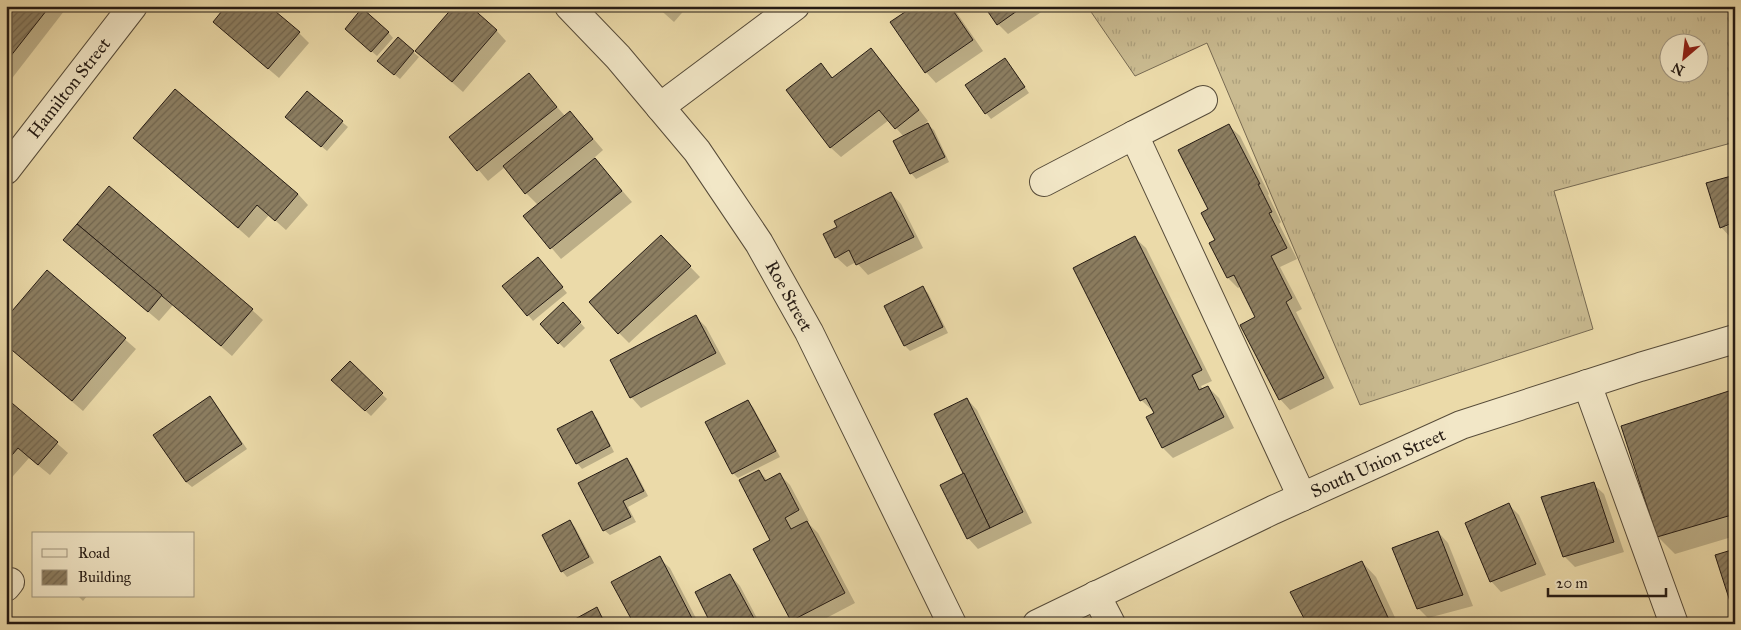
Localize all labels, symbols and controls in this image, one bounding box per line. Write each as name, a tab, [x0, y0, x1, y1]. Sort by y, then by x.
north arrow	[1658, 32, 1708, 82]
street label: Hamilton Street	[23, 33, 116, 143]
text: N	[1669, 59, 1687, 79]
street label: Roe Street	[761, 257, 818, 336]
street label: South Union Street	[1307, 423, 1449, 503]
legend	[32, 532, 195, 598]
text: Road	[78, 544, 110, 562]
scale bar	[1548, 565, 1666, 597]
text: Building	[78, 568, 132, 586]
text: 20 m	[1556, 574, 1588, 592]

